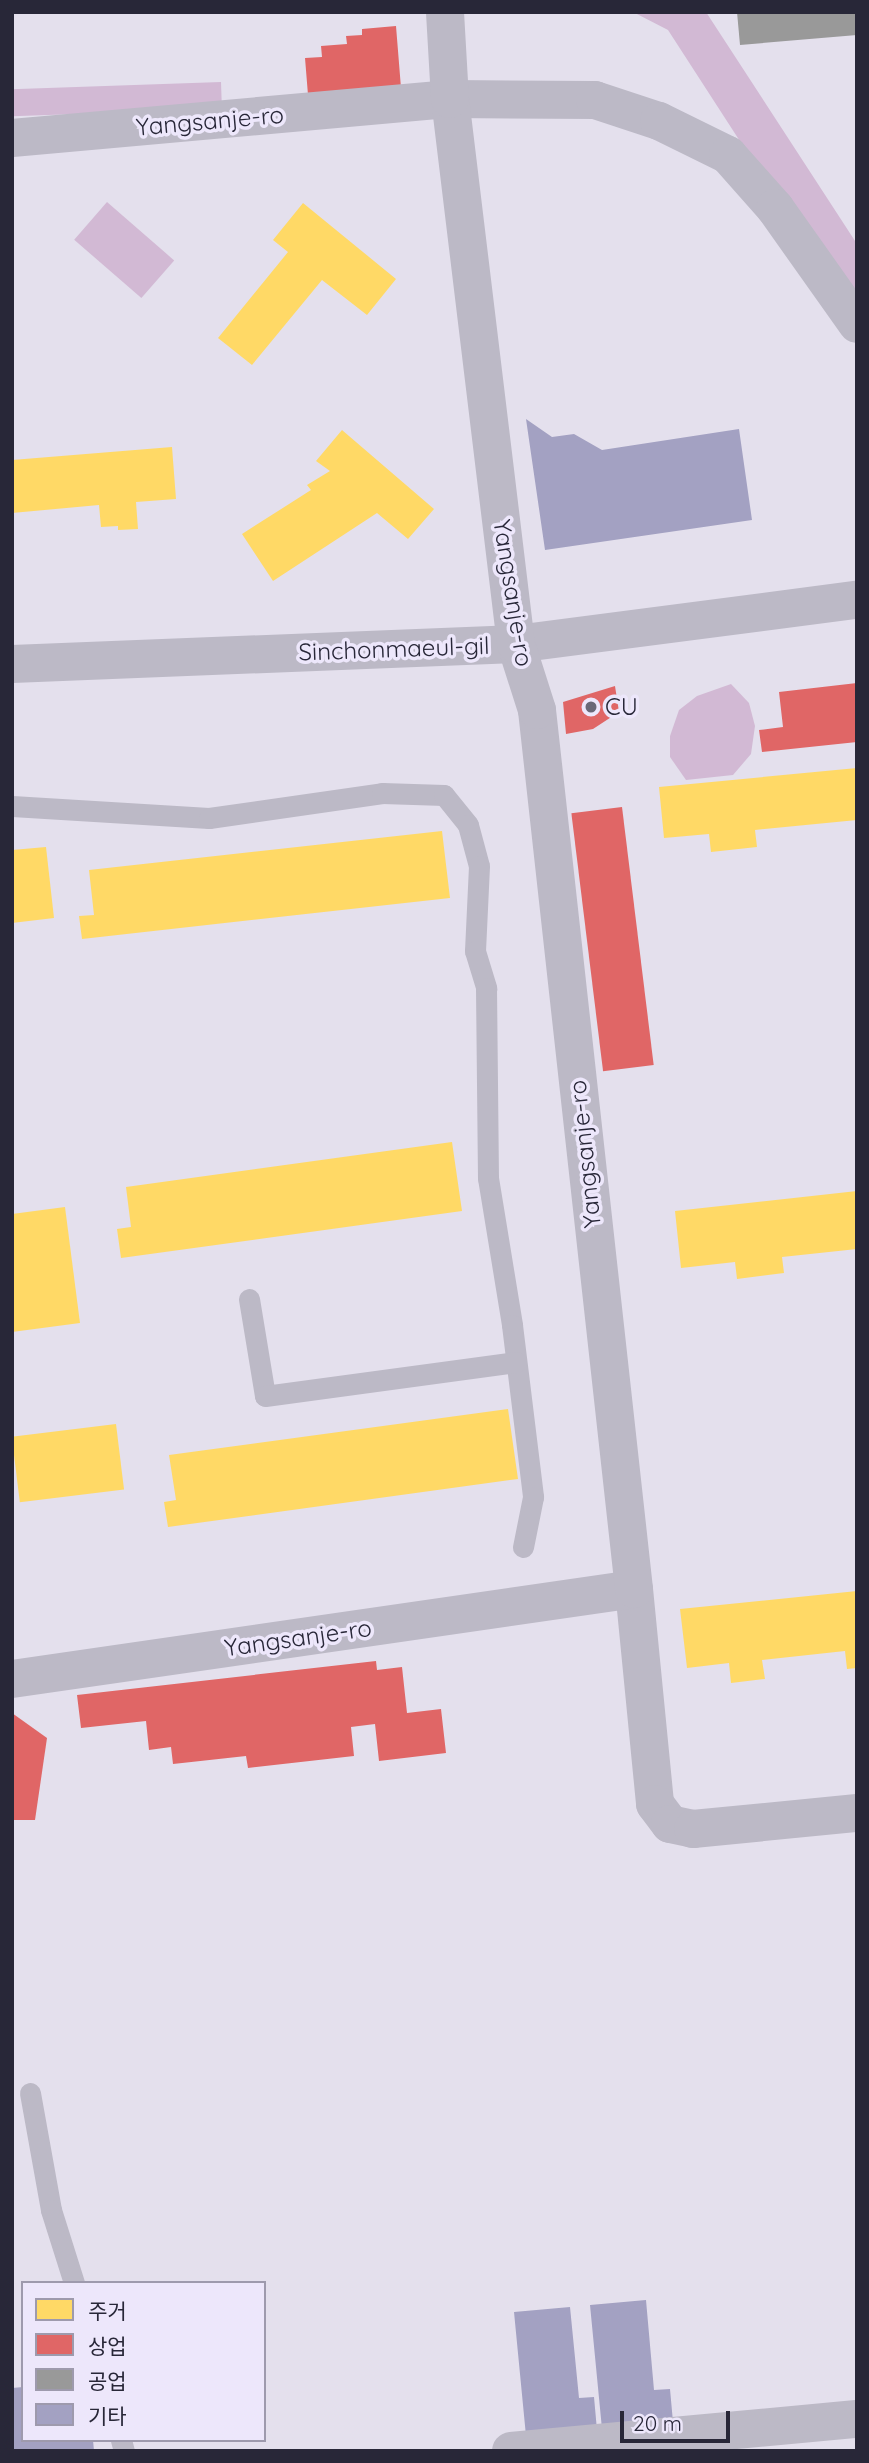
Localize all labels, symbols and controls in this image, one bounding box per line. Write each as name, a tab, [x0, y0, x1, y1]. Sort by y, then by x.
street label: Yangsanje-ro	[135, 100, 285, 142]
street label: Yangsanje-ro	[487, 518, 539, 668]
street label: Sinchonmaeul-gil	[298, 631, 490, 667]
place label: CU	[605, 693, 638, 721]
marker: CU	[583, 699, 599, 715]
street label: Yangsanje-ro	[563, 1079, 607, 1229]
street label: Yangsanje-ro	[223, 1613, 373, 1663]
legend	[21, 2281, 266, 2442]
text: 주거	[88, 2298, 127, 2324]
text: 상업	[88, 2333, 127, 2359]
text: 공업	[88, 2368, 127, 2394]
scale bar	[624, 2396, 734, 2440]
text: 기타	[88, 2403, 127, 2429]
text: 20 m	[633, 2410, 682, 2436]

